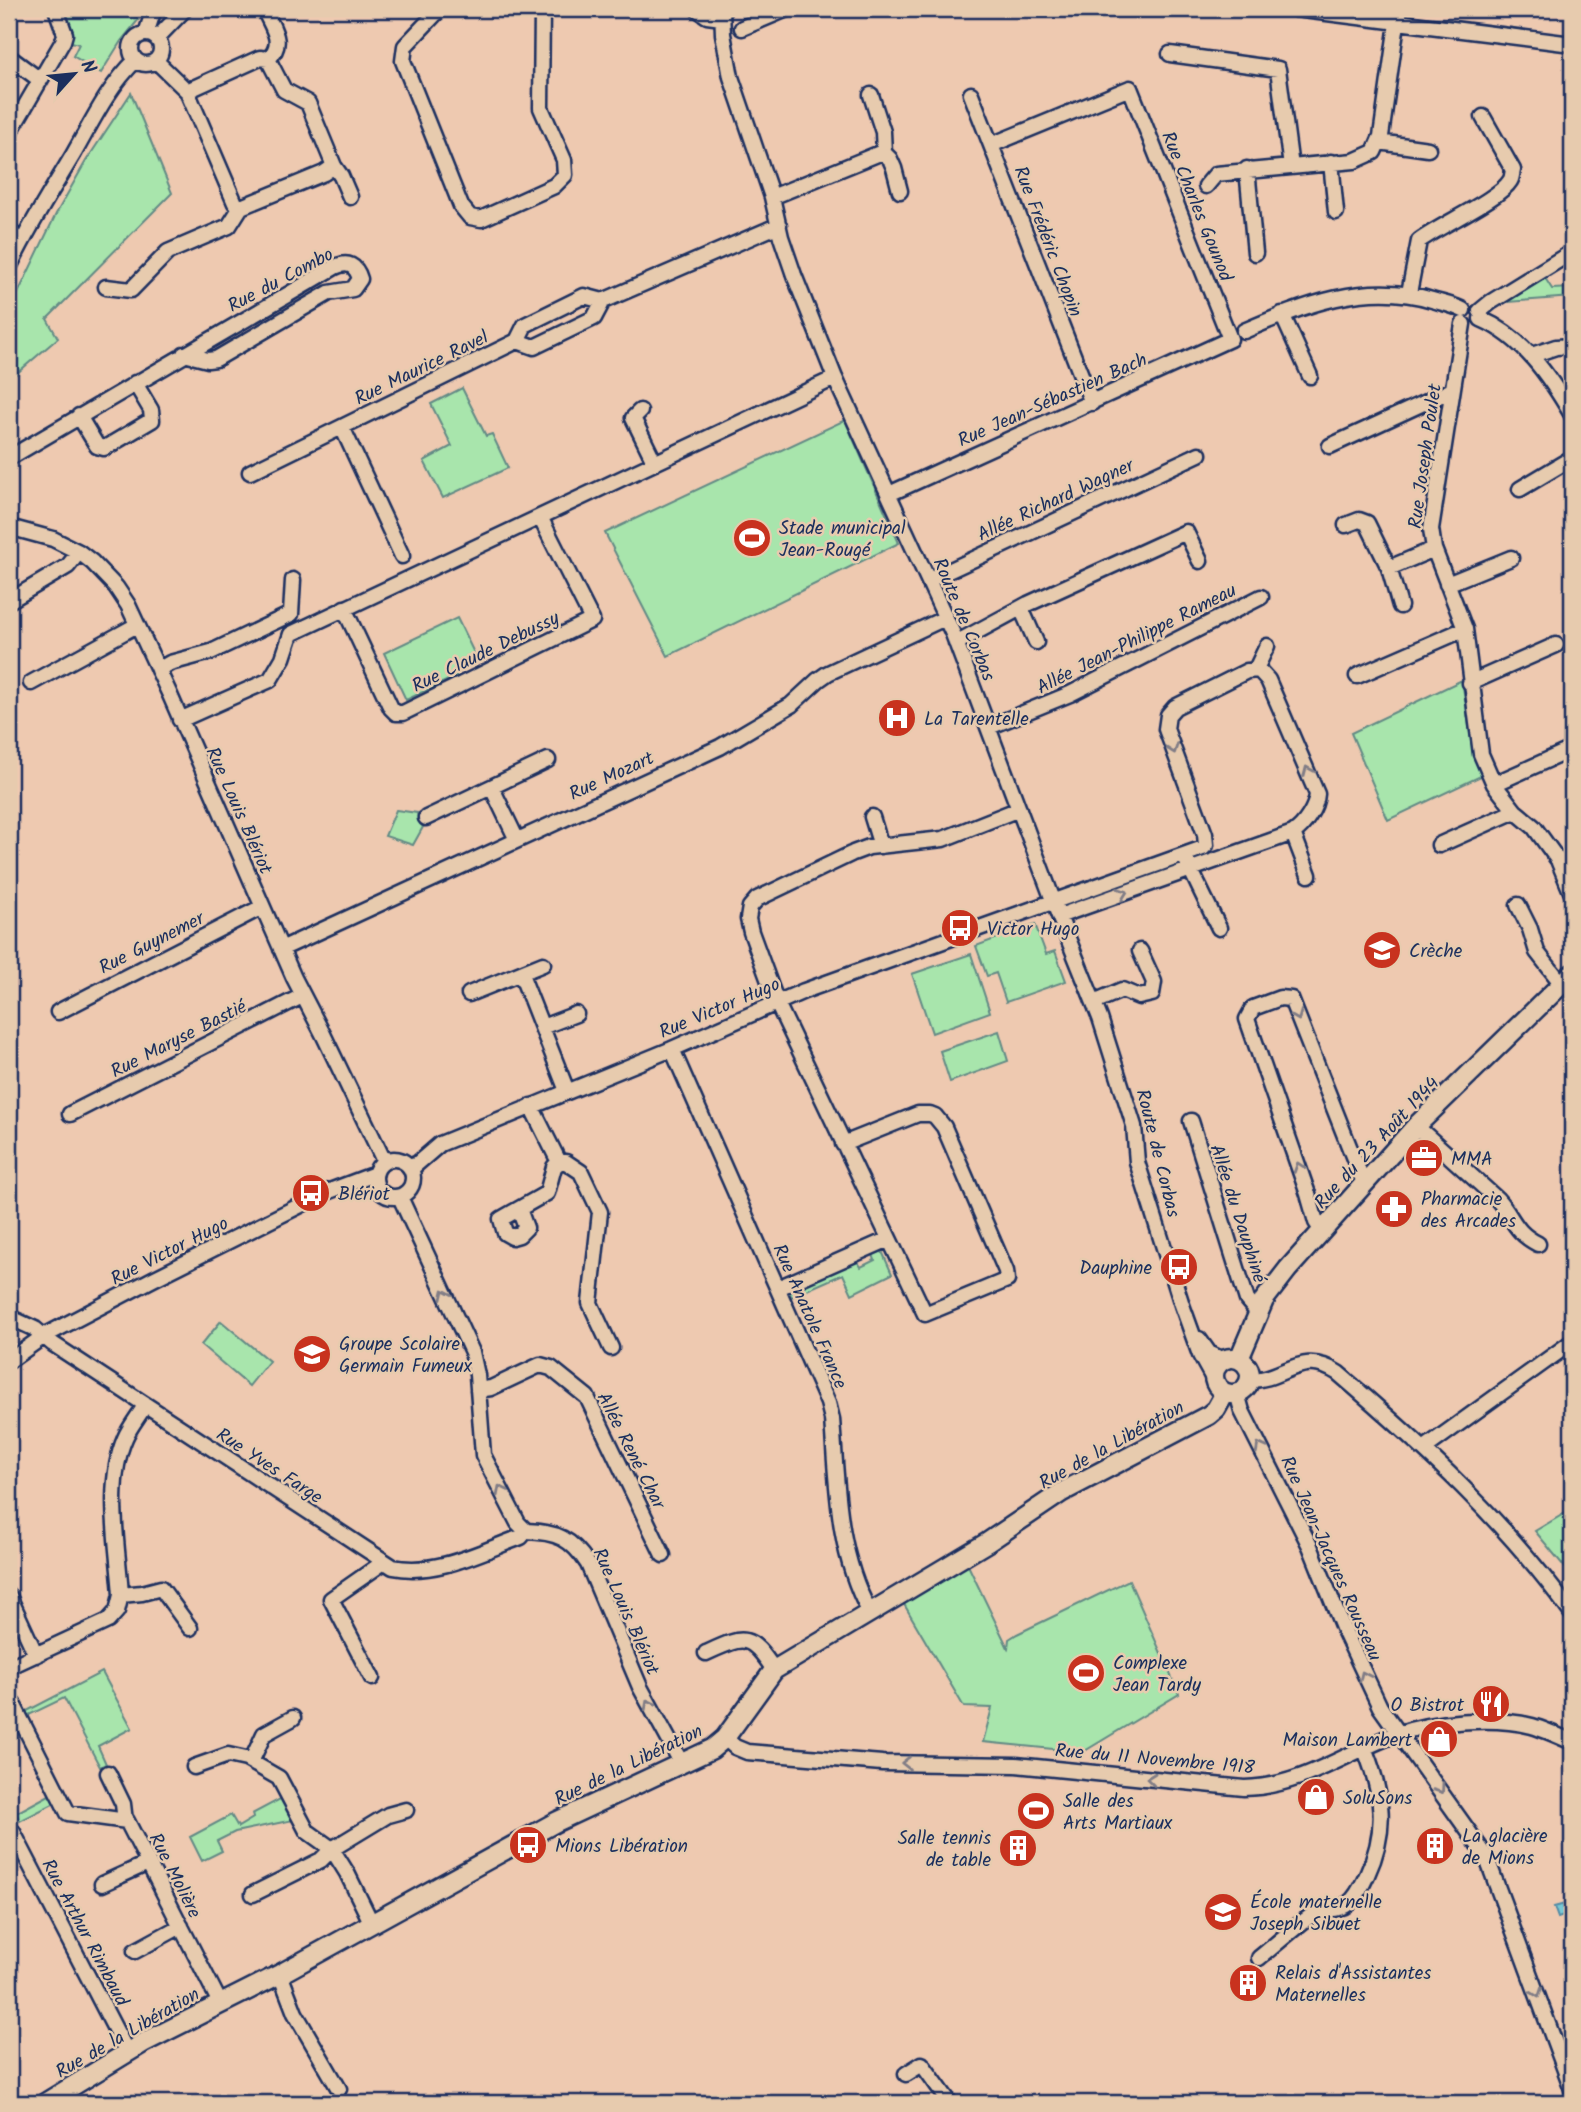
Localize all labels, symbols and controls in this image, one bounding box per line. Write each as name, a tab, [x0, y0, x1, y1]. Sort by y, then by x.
north arrow	[38, 38, 108, 108]
text: N	[71, 55, 103, 79]
street label: Rue Charles Gounod	[1152, 127, 1240, 287]
street label: Rue Frédéric Chopin	[1005, 162, 1090, 322]
street label: Rue du Combo	[223, 240, 339, 321]
street label: Rue Maurice Ravel	[350, 323, 494, 414]
street label: Rue Jean-Sébastien Bach	[953, 345, 1152, 456]
street label: Rue Joseph Poulet	[1401, 381, 1451, 531]
street label: Allée Richard Wagner	[973, 451, 1141, 550]
place label: Stade municipal Jean-Rougé	[779, 514, 906, 566]
sports icon: Stade municipal Jean-Rougé	[731, 517, 773, 559]
street label: Route de Corbas	[924, 553, 1003, 686]
street label: Allée Jean-Philippe Rameau	[1032, 576, 1242, 703]
street label: Rue Claude Debussy	[407, 604, 566, 702]
hospital icon: La Tarentelle	[876, 697, 918, 739]
place label: La Tarentelle	[924, 705, 1029, 735]
street label: Rue Louis Blériot	[197, 742, 280, 880]
one-way arrow	[1165, 743, 1179, 755]
street label: Rue Mozart	[564, 744, 660, 810]
one-way arrow	[1302, 766, 1316, 778]
one-way arrow	[1117, 887, 1129, 901]
street label: Rue Guynemer	[94, 904, 211, 983]
bus stop icon: Victor Hugo	[939, 907, 981, 949]
place label: Victor Hugo	[987, 915, 1079, 945]
school or university icon: Crèche	[1361, 929, 1403, 971]
place label: Crèche	[1409, 937, 1463, 967]
street label: Rue Victor Hugo	[655, 970, 785, 1048]
street label: Rue Maryse Bastié	[106, 992, 253, 1087]
one-way arrow	[1289, 1009, 1303, 1021]
street label: Rue du 23 Août 1944	[1308, 1070, 1447, 1217]
street label: Route de Corbas	[1127, 1086, 1187, 1221]
office icon: MMA	[1403, 1137, 1445, 1179]
street label: Allée du Dauphiné	[1201, 1140, 1274, 1287]
place label: MMA	[1451, 1145, 1493, 1175]
one-way arrow	[1293, 1162, 1307, 1174]
bus stop icon: Blériot	[290, 1172, 332, 1214]
place label: Blériot	[338, 1180, 390, 1210]
place label: Pharmacie des Arcades	[1421, 1185, 1516, 1237]
pharmacy icon: Pharmacie des Arcades	[1373, 1188, 1415, 1230]
street label: Rue Victor Hugo	[106, 1209, 234, 1294]
street label: Rue Anatole France	[764, 1239, 855, 1395]
bus stop icon: Dauphine	[1158, 1246, 1200, 1288]
place label: Dauphine	[1079, 1254, 1152, 1284]
one-way arrow	[439, 1289, 453, 1301]
place label: Groupe Scolaire Germain Fumeux	[339, 1330, 473, 1382]
school or university icon: Groupe Scolaire Germain Fumeux	[291, 1333, 333, 1375]
street label: Allée René Char	[588, 1387, 673, 1516]
street label: Rue de la Libération	[1034, 1393, 1190, 1498]
street label: Rue Yves Farge	[209, 1421, 329, 1513]
one-way arrow	[1254, 1442, 1268, 1454]
street label: Rue Jean-Jacques Rousseau	[1271, 1451, 1389, 1666]
one-way arrow	[496, 1485, 510, 1497]
street label: Rue Louis Blériot	[584, 1543, 667, 1681]
place label: Complexe Jean Tardy	[1113, 1649, 1202, 1701]
sports icon: Complexe Jean Tardy	[1065, 1652, 1107, 1694]
one-way arrow	[1359, 1671, 1373, 1683]
restaurant icon: O Bistrot	[1470, 1683, 1512, 1725]
place label: O Bistrot	[1390, 1691, 1465, 1721]
one-way arrow	[643, 1699, 657, 1711]
street label: Rue de la Libération	[549, 1717, 708, 1815]
shop icon: Maison Lambert	[1418, 1718, 1460, 1760]
place label: Maison Lambert	[1283, 1726, 1413, 1756]
street label: Rue du 11 Novembre 1918	[1054, 1736, 1257, 1784]
one-way arrow	[900, 1755, 910, 1771]
one-way arrow	[1146, 1771, 1157, 1786]
shop icon: SoluSons	[1295, 1776, 1337, 1818]
one-way arrow	[1432, 1781, 1444, 1794]
place label: SoluSons	[1343, 1784, 1412, 1814]
place label: Salle des Arts Martiaux	[1063, 1787, 1173, 1839]
sports icon: Salle des Arts Martiaux	[1015, 1790, 1057, 1832]
place label: La glacière de Mions	[1462, 1822, 1548, 1874]
bus stop icon: Mions Libération	[507, 1824, 549, 1866]
place label: Salle tennis de table	[898, 1824, 991, 1876]
building icon: La glacière de Mions	[1414, 1825, 1456, 1867]
building icon: Salle tennis de table	[997, 1827, 1039, 1869]
street label: Rue Molière	[140, 1828, 209, 1924]
place label: Mions Libération	[555, 1832, 688, 1862]
street label: Rue Arthur Rimbaud	[33, 1854, 136, 2012]
place label: École maternelle Joseph Sibuet	[1250, 1888, 1382, 1940]
school or university icon: École maternelle Joseph Sibuet	[1202, 1891, 1244, 1933]
place label: Relais d'Assistantes Maternelles	[1275, 1959, 1431, 2011]
building icon: Relais d'Assistantes Maternelles	[1227, 1962, 1269, 2004]
street label: Rue de la Libération	[50, 1980, 206, 2087]
one-way arrow	[1529, 1986, 1543, 1998]

